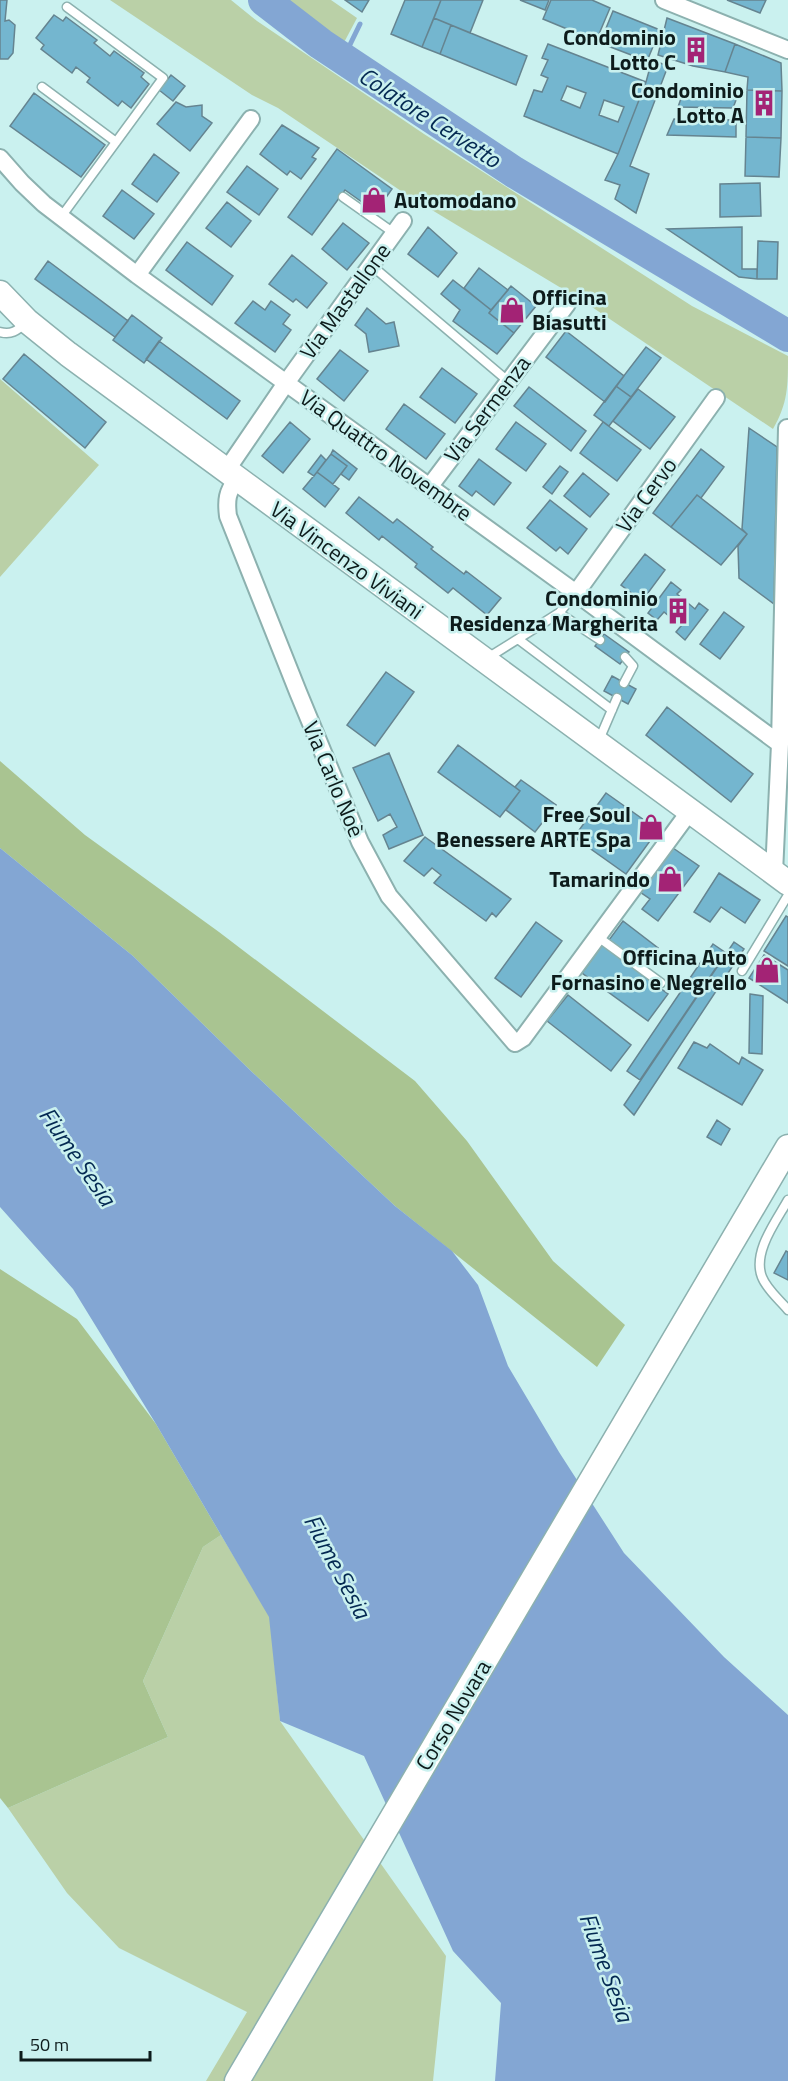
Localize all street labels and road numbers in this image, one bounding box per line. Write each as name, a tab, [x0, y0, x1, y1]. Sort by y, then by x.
street label: Via Mastallone	[291, 236, 399, 366]
street label: Via Sermenza	[435, 348, 539, 470]
street label: Via Quattro Novembre	[293, 381, 479, 529]
street label: Via Cervo	[607, 450, 685, 540]
street label: Via Vincenzo Viviani	[263, 493, 431, 627]
street label: Via Carlo Noè	[294, 716, 374, 842]
street label: Corso Novara	[407, 1653, 499, 1777]

